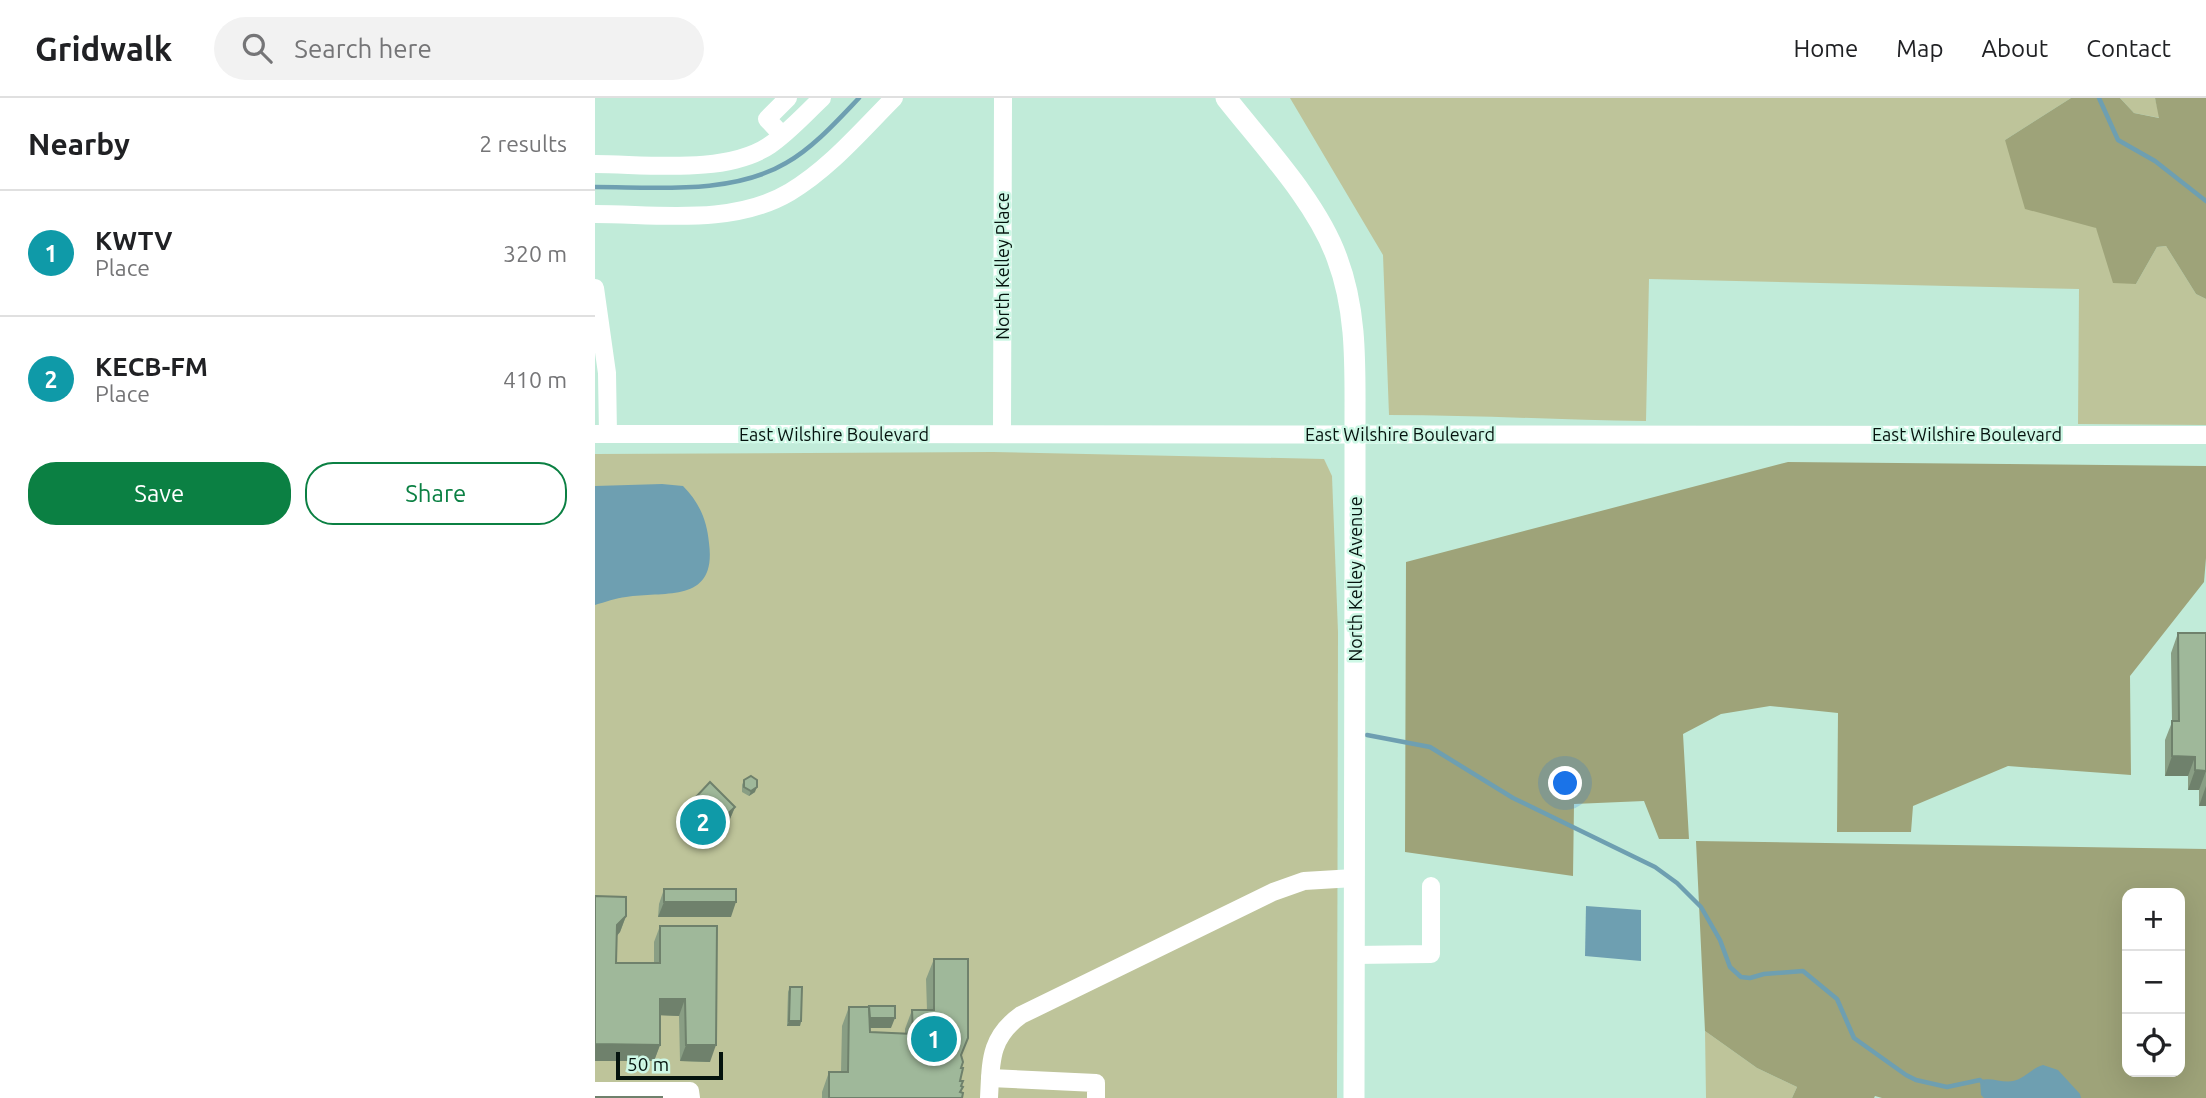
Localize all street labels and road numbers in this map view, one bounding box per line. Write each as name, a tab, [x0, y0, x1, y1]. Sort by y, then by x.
street label: North Kelley Place	[992, 192, 1012, 340]
street label: East Wilshire Boulevard	[739, 424, 929, 444]
street label: East Wilshire Boulevard	[1305, 424, 1495, 444]
street label: East Wilshire Boulevard	[1872, 424, 2062, 444]
street label: North Kelley Avenue	[1345, 496, 1365, 662]

